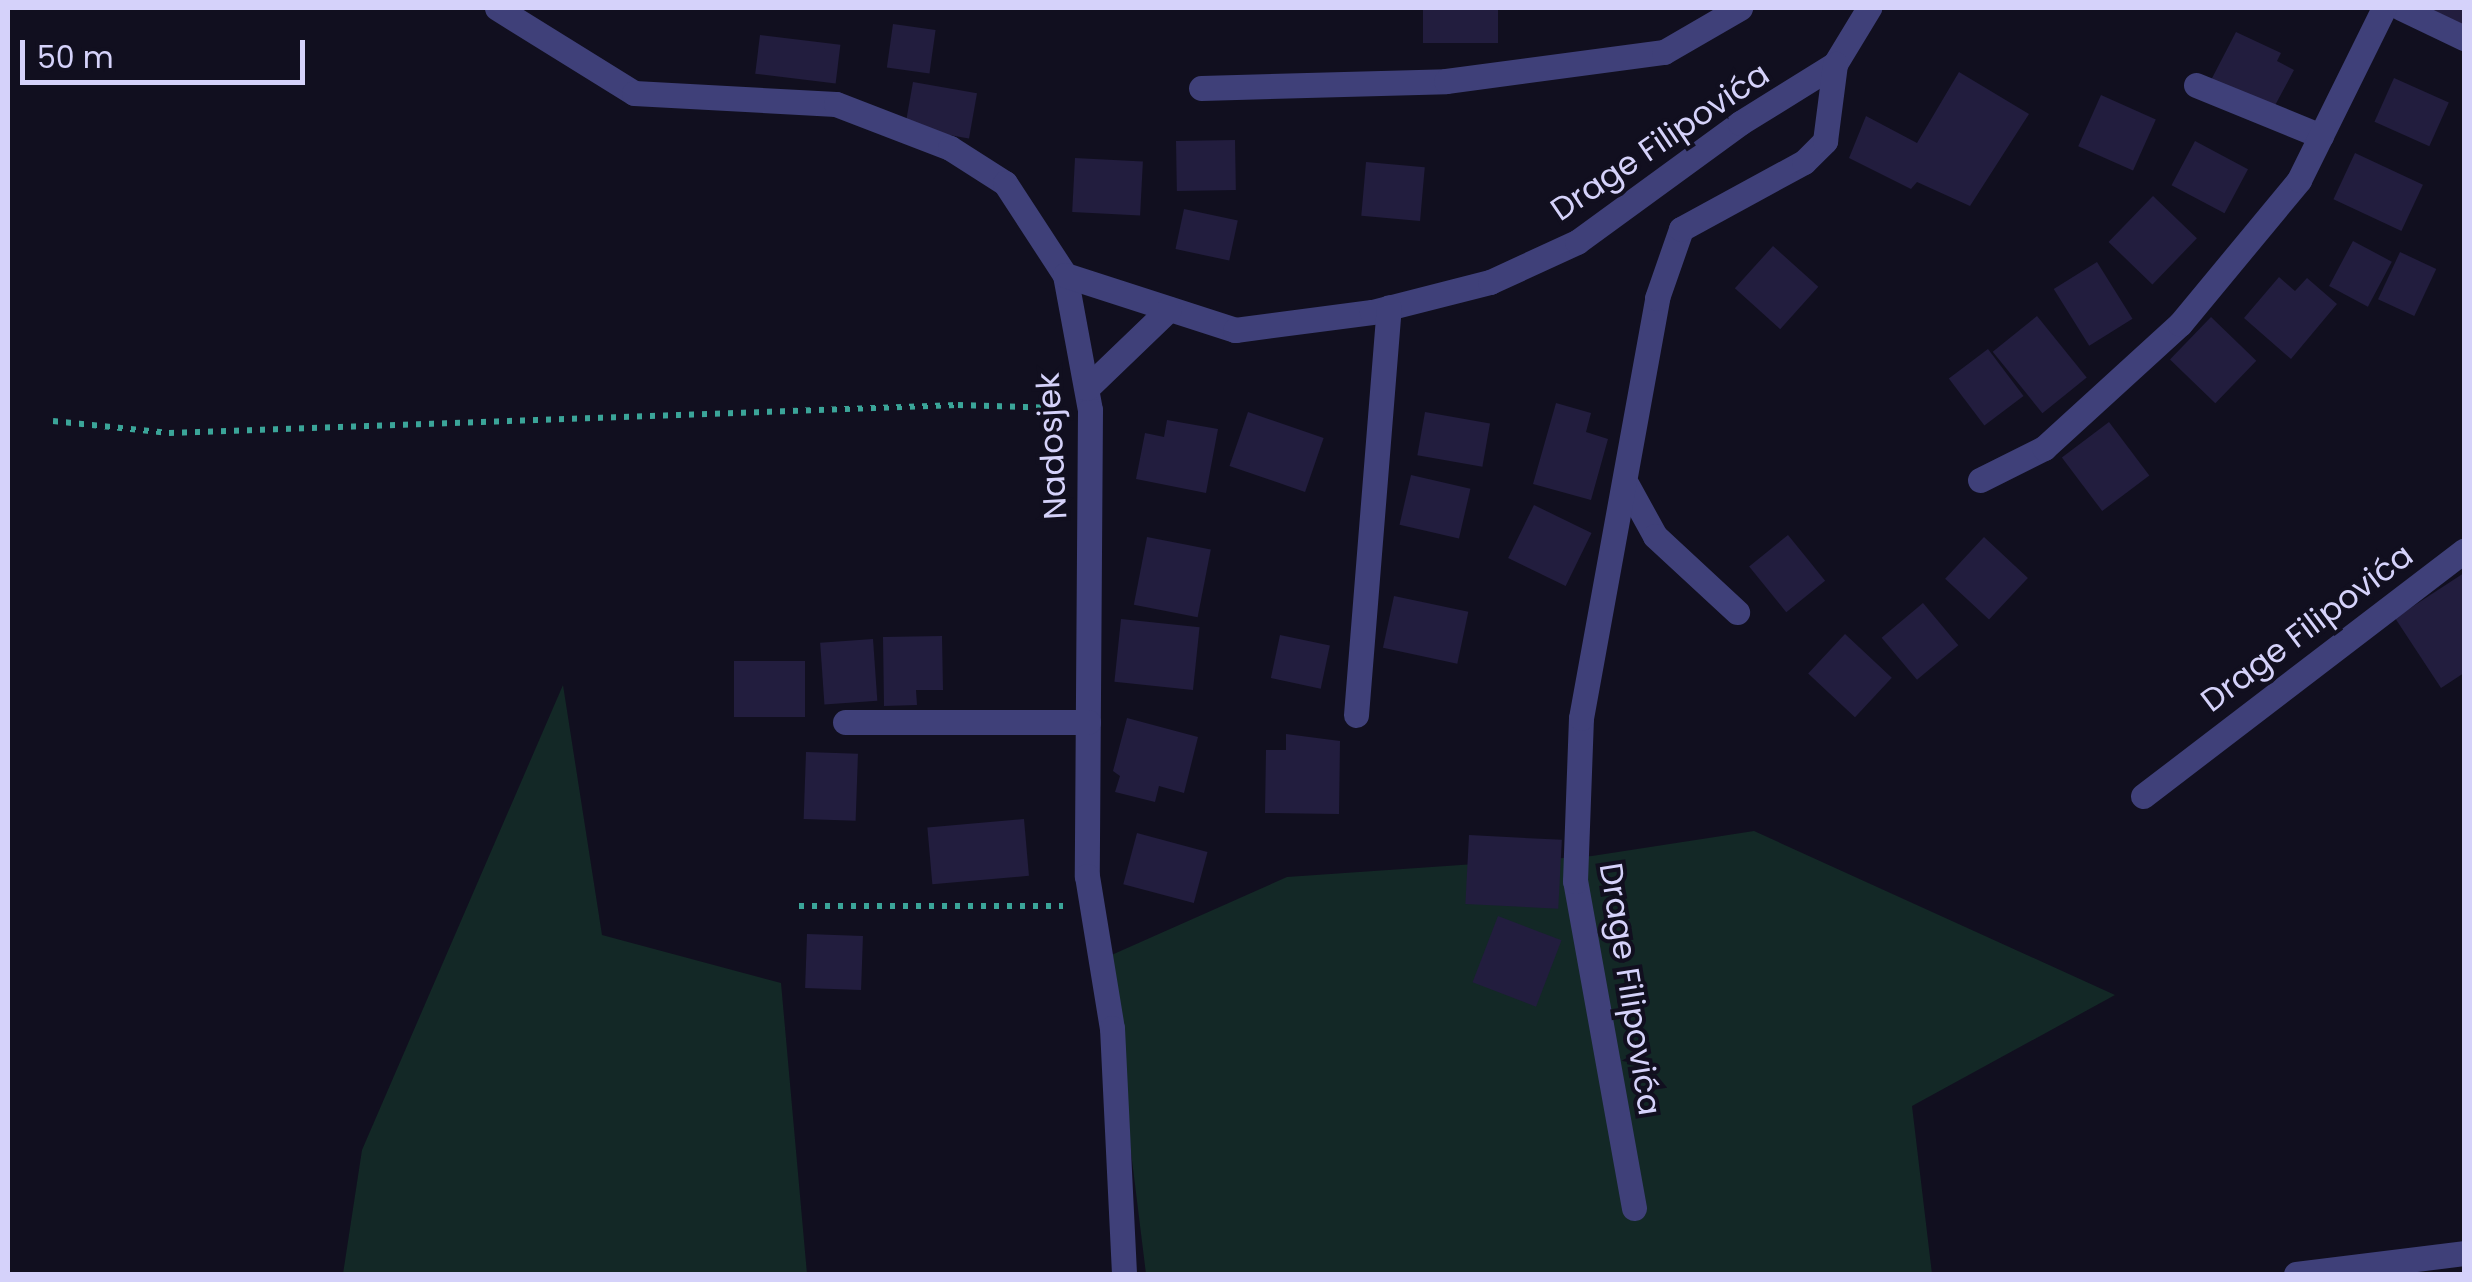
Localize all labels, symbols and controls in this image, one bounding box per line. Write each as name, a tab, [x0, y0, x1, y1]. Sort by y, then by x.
scale bar	[25, 20, 310, 82]
text: 50 m	[37, 36, 114, 79]
street label: Drage Filipovića	[1544, 55, 1776, 229]
street label: Nadosjek	[1029, 371, 1075, 521]
street label: Drage Filipovića	[2194, 536, 2420, 720]
street label: Drage Filipovića	[1591, 860, 1669, 1118]

